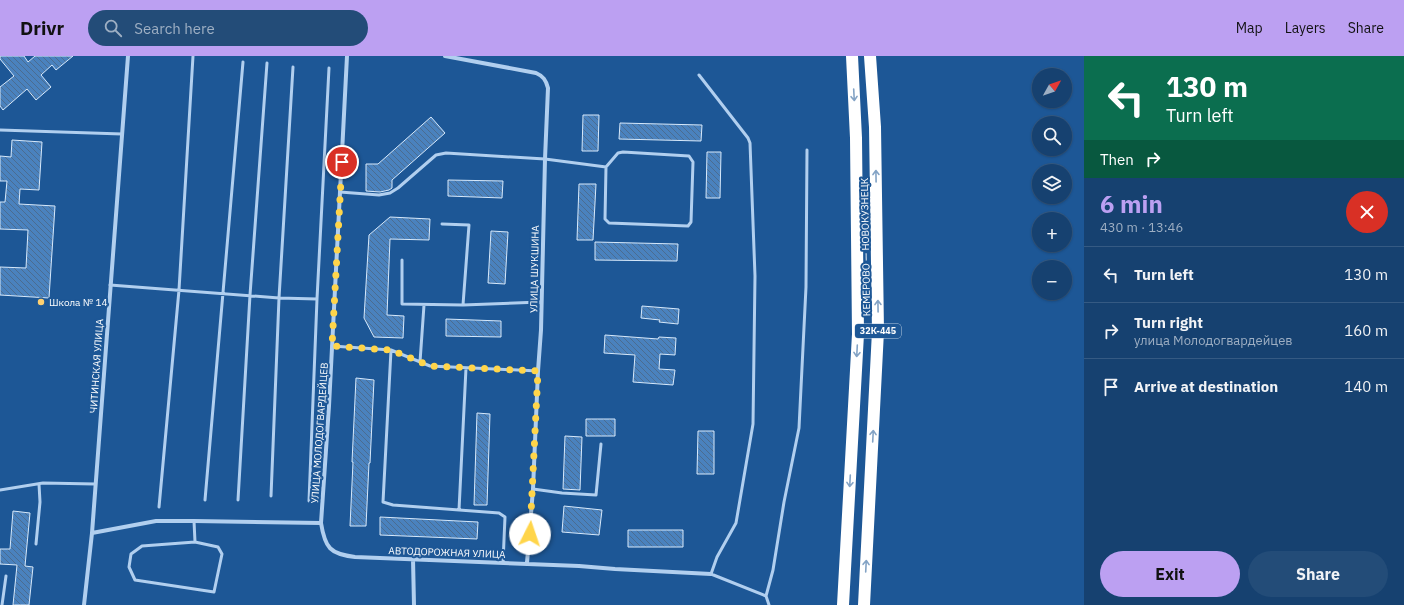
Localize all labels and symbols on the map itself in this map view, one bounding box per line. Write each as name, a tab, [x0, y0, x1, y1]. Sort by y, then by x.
north arrow	[1032, 68, 1072, 108]
one-way arrow	[850, 88, 857, 101]
pin	[325, 145, 359, 179]
one-way arrow	[872, 170, 880, 183]
street label: КЕМЕРОВО — НОВОКУЗНЕЦК	[858, 177, 873, 316]
street label: УЛИЦА ШУКШИНА	[527, 224, 542, 313]
place label: Школа № 14	[49, 296, 107, 309]
marker: Школа № 14	[36, 297, 46, 307]
one-way arrow	[874, 300, 882, 313]
street label: ЧИТИНСКАЯ УЛИЦА	[87, 318, 106, 414]
road number: 32К-445	[855, 324, 901, 338]
one-way arrow	[853, 344, 861, 357]
street label: УЛИЦА МОЛОДОГВАРДЕЙЦЕВ	[308, 362, 331, 504]
one-way arrow	[869, 430, 876, 443]
one-way arrow	[847, 474, 854, 487]
position arrow	[509, 513, 551, 555]
street label: АВТОДОРОЖНАЯ УЛИЦА	[388, 544, 506, 561]
one-way arrow	[862, 560, 870, 573]

